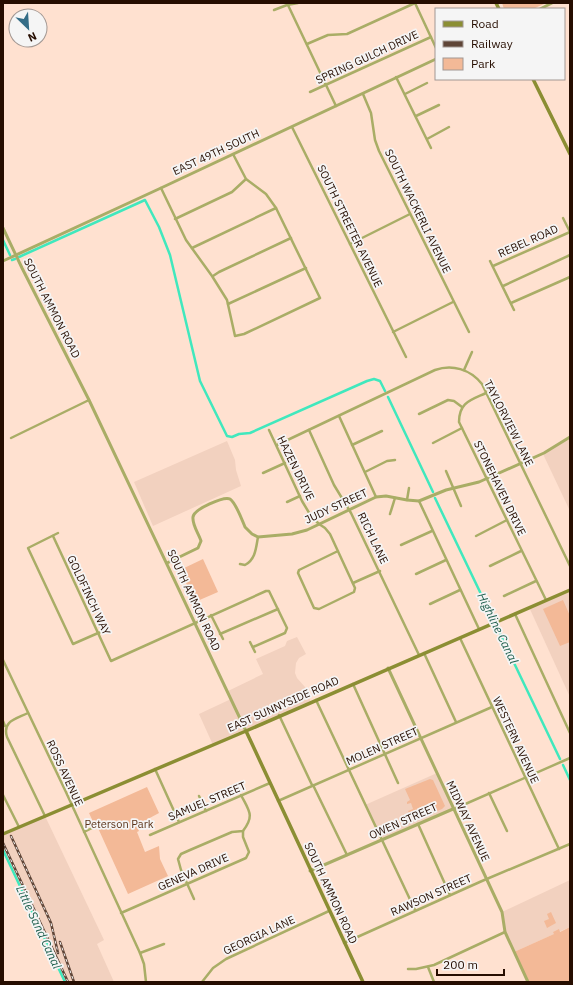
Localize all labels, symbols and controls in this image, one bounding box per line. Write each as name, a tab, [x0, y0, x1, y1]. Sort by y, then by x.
north arrow	[8, 8, 48, 48]
legend	[435, 8, 565, 80]
text: Road	[471, 16, 499, 31]
street label: SPRING GULCH DRIVE	[313, 27, 421, 87]
text: N	[26, 29, 39, 45]
text: Railway	[471, 36, 513, 51]
text: Park	[471, 56, 496, 71]
street label: EAST 49TH SOUTH	[170, 126, 262, 178]
street label: SOUTH WACKERLI AVENUE	[382, 147, 454, 275]
street label: SOUTH STREETER AVENUE	[314, 163, 386, 289]
street label: REBEL ROAD	[496, 222, 560, 260]
street label: SOUTH AMMON ROAD	[21, 256, 83, 360]
street label: TAYLORVIEW LANE	[481, 377, 537, 469]
street label: HAZEN DRIVE	[274, 434, 318, 502]
street label: STONEHAVEN DRIVE	[471, 438, 529, 538]
street label: JUDY STREET	[302, 485, 370, 527]
street label: RICH LANE	[355, 510, 391, 566]
street label: SOUTH AMMON ROAD	[164, 547, 224, 653]
street label: GOLDFINCH WAY	[64, 553, 114, 638]
water label: Highline Canal	[474, 590, 522, 667]
street label: EAST SUNNYSIDE ROAD	[225, 673, 341, 735]
street label: WESTERN AVENUE	[490, 694, 542, 786]
street label: MOLEN STREET	[344, 724, 421, 768]
street label: ROSS AVENUE	[44, 738, 86, 808]
street label: SAMUEL STREET	[166, 778, 249, 824]
street label: MIDWAY AVENUE	[443, 778, 493, 864]
street label: OWEN STREET	[367, 799, 440, 842]
park label: Peterson Park	[84, 817, 154, 831]
street label: SOUTH AMMON ROAD	[301, 840, 361, 946]
street label: GENEVA DRIVE	[155, 850, 231, 894]
street label: RAWSON STREET	[388, 871, 474, 919]
water label: Little Sand Canal	[13, 883, 65, 972]
street label: GEORGIA LANE	[221, 912, 297, 958]
scale bar	[437, 951, 504, 977]
text: 200 m	[443, 957, 478, 972]

